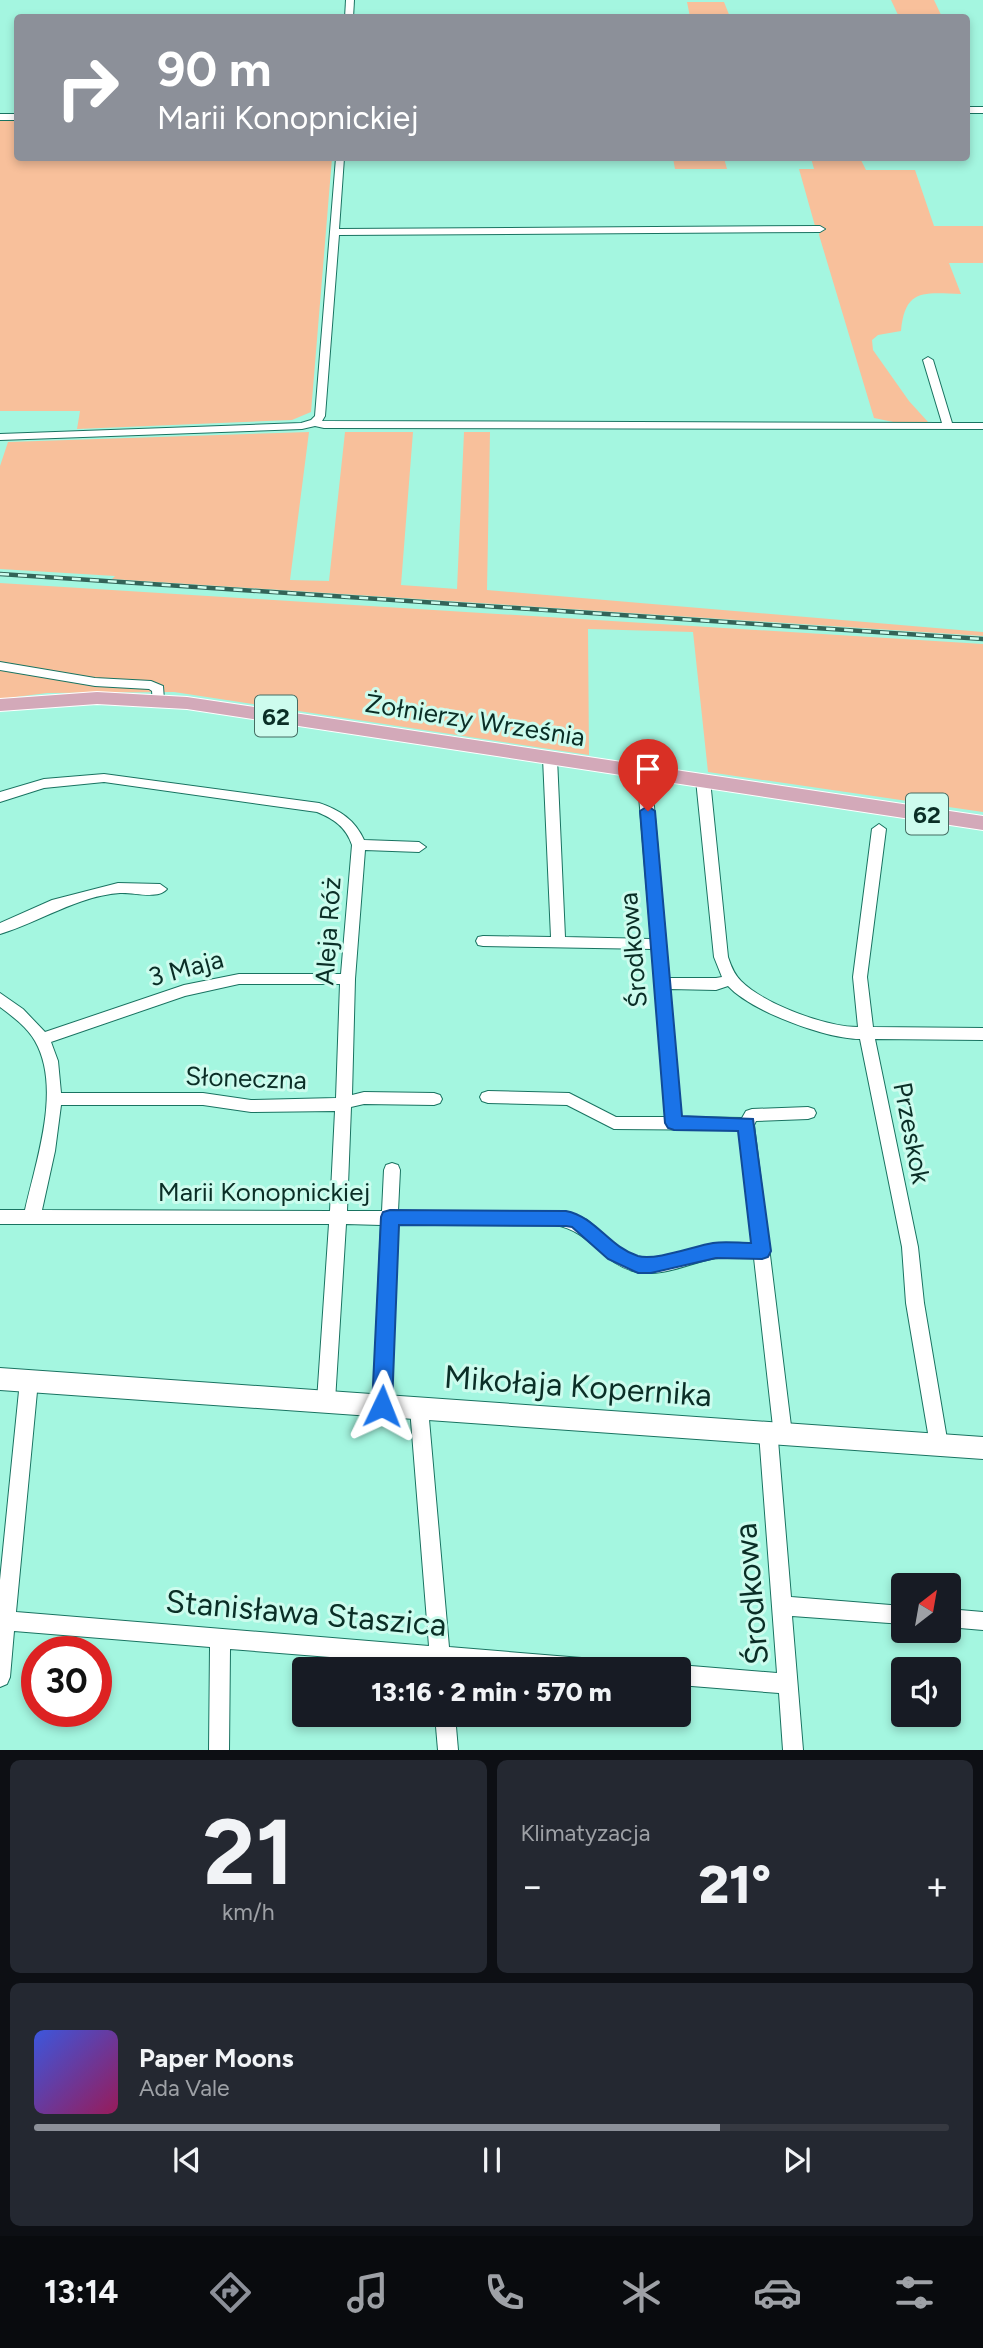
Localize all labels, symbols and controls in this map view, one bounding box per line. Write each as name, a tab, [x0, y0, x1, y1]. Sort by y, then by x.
text: 90 m	[157, 39, 272, 98]
icon: right	[42, 42, 133, 133]
text: Marii Konopnickiej	[157, 99, 419, 137]
street label: Żołnierzy Września	[363, 687, 587, 753]
road number: 62	[255, 696, 297, 736]
pin	[618, 739, 678, 811]
icon: arrive	[629, 750, 667, 788]
road number: 62	[906, 794, 948, 834]
street label: Aleja Róż	[308, 876, 348, 986]
street label: Środkowa	[612, 891, 654, 1009]
street label: 3 Maja	[145, 943, 227, 993]
street label: Słoneczna	[185, 1060, 307, 1096]
street label: Przeskok	[886, 1079, 938, 1187]
street label: Marii Konopnickiej	[158, 1176, 370, 1208]
street label: Mikołaja Kopernika	[443, 1358, 713, 1414]
position arrow	[345, 1369, 419, 1443]
street label: Środkowa	[726, 1522, 776, 1666]
north arrow	[891, 1573, 961, 1643]
map controls	[891, 1573, 961, 1727]
street label: Stanisława Staszica	[164, 1582, 448, 1644]
speed limit sign: 30	[21, 1636, 112, 1727]
button: sound	[891, 1657, 961, 1727]
text: 13:16 · 2 min · 570 m	[371, 1676, 612, 1708]
text: 21	[203, 1798, 294, 1907]
text: Klimatyzacja	[521, 1819, 650, 1847]
text: 21°	[698, 1854, 771, 1916]
text: −	[521, 1863, 544, 1909]
text: +	[925, 1863, 949, 1909]
text: km/h	[222, 1898, 275, 1926]
text: Paper Moons	[139, 2042, 294, 2074]
text: Ada Vale	[139, 2074, 230, 2102]
icon: previous	[168, 2141, 206, 2179]
icon: pause	[473, 2141, 511, 2179]
icon: next	[778, 2141, 816, 2179]
icon: directions	[206, 2268, 255, 2317]
icon: music	[343, 2268, 392, 2317]
icon: phone	[480, 2268, 529, 2317]
icon: climate	[617, 2268, 666, 2317]
icon: car	[753, 2268, 802, 2317]
icon: filters	[890, 2268, 939, 2317]
text: 13:14	[44, 2273, 119, 2311]

